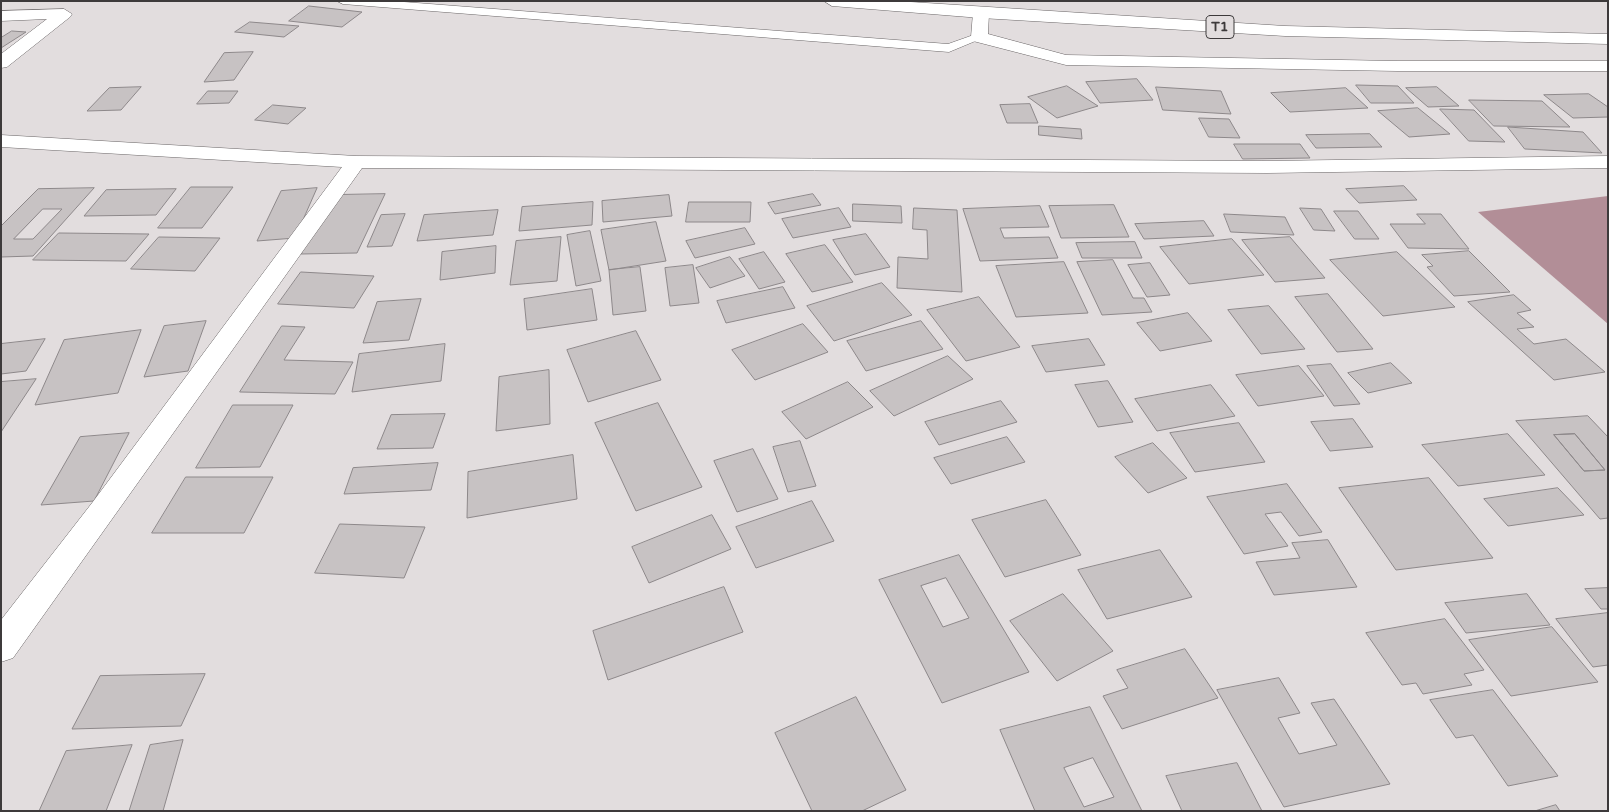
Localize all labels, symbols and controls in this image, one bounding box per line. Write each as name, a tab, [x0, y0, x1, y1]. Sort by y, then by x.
road number: T1	[1206, 16, 1234, 38]

